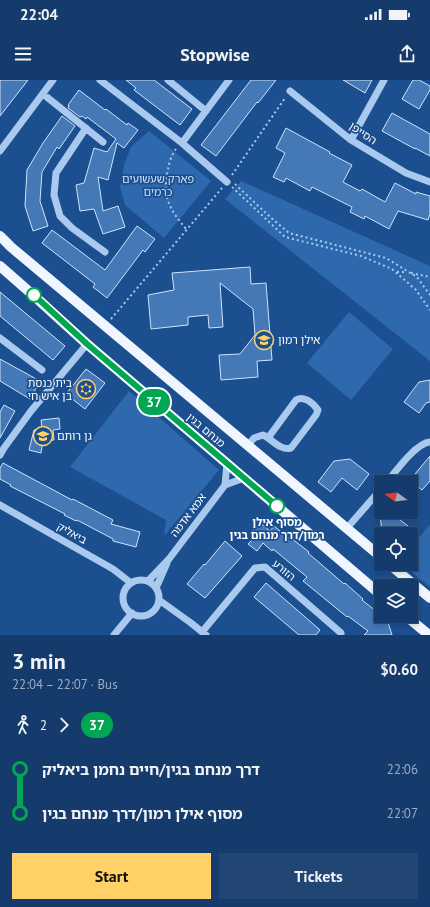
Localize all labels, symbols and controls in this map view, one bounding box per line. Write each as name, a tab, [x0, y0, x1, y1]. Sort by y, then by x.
text: 22:04	[20, 5, 58, 24]
icon: menu	[12, 43, 34, 65]
text: Stopwise	[180, 43, 250, 66]
icon: share	[396, 43, 418, 65]
street label: הסייפן	[346, 119, 380, 147]
park label: פארק שעשועים כרמים	[122, 172, 194, 199]
unlabelled marker	[26, 287, 42, 303]
school or university icon: אילן רמון	[253, 329, 275, 351]
place label: אילן רמון	[278, 333, 320, 347]
place label: בית כנסת בן איש חי	[28, 376, 72, 403]
synagogue icon: בית כנסת בן איש חי	[75, 378, 97, 400]
line badge: 37	[136, 389, 172, 415]
text: 37	[146, 393, 162, 411]
street label: מנחם בגין	[184, 410, 228, 450]
school or university icon: גן רותם	[32, 425, 54, 447]
place label: גן רותם	[57, 429, 92, 443]
north arrow	[374, 475, 418, 519]
map controls	[374, 475, 418, 623]
street label: אמא אדמה	[167, 490, 209, 540]
marker: מסוף אילן רמון/דרך מנחם בגין	[269, 498, 285, 514]
place label: מסוף אילן רמון/דרך מנחם בגין	[230, 515, 324, 542]
street label: ביאליק	[54, 519, 90, 547]
button: locate	[374, 527, 418, 571]
street label: הזורע	[269, 556, 299, 584]
button: layers	[374, 579, 418, 623]
text: 3 min	[12, 647, 66, 675]
text: $0.60	[380, 660, 418, 679]
text: 22:04 – 22:07 · Bus	[12, 676, 118, 693]
icon: walk	[12, 714, 34, 736]
icon: forward	[53, 714, 75, 736]
text: 37	[89, 716, 105, 734]
text: 2	[40, 717, 47, 734]
text: דרך מנחם בגין/חיים נחמן ביאליק	[42, 760, 260, 779]
text: 22:06	[387, 761, 418, 778]
text: מסוף אילן רמון/דרך מנחם בגין	[42, 804, 243, 823]
text: 22:07	[387, 805, 418, 822]
button: Start	[12, 853, 211, 899]
button: Tickets	[219, 853, 418, 899]

